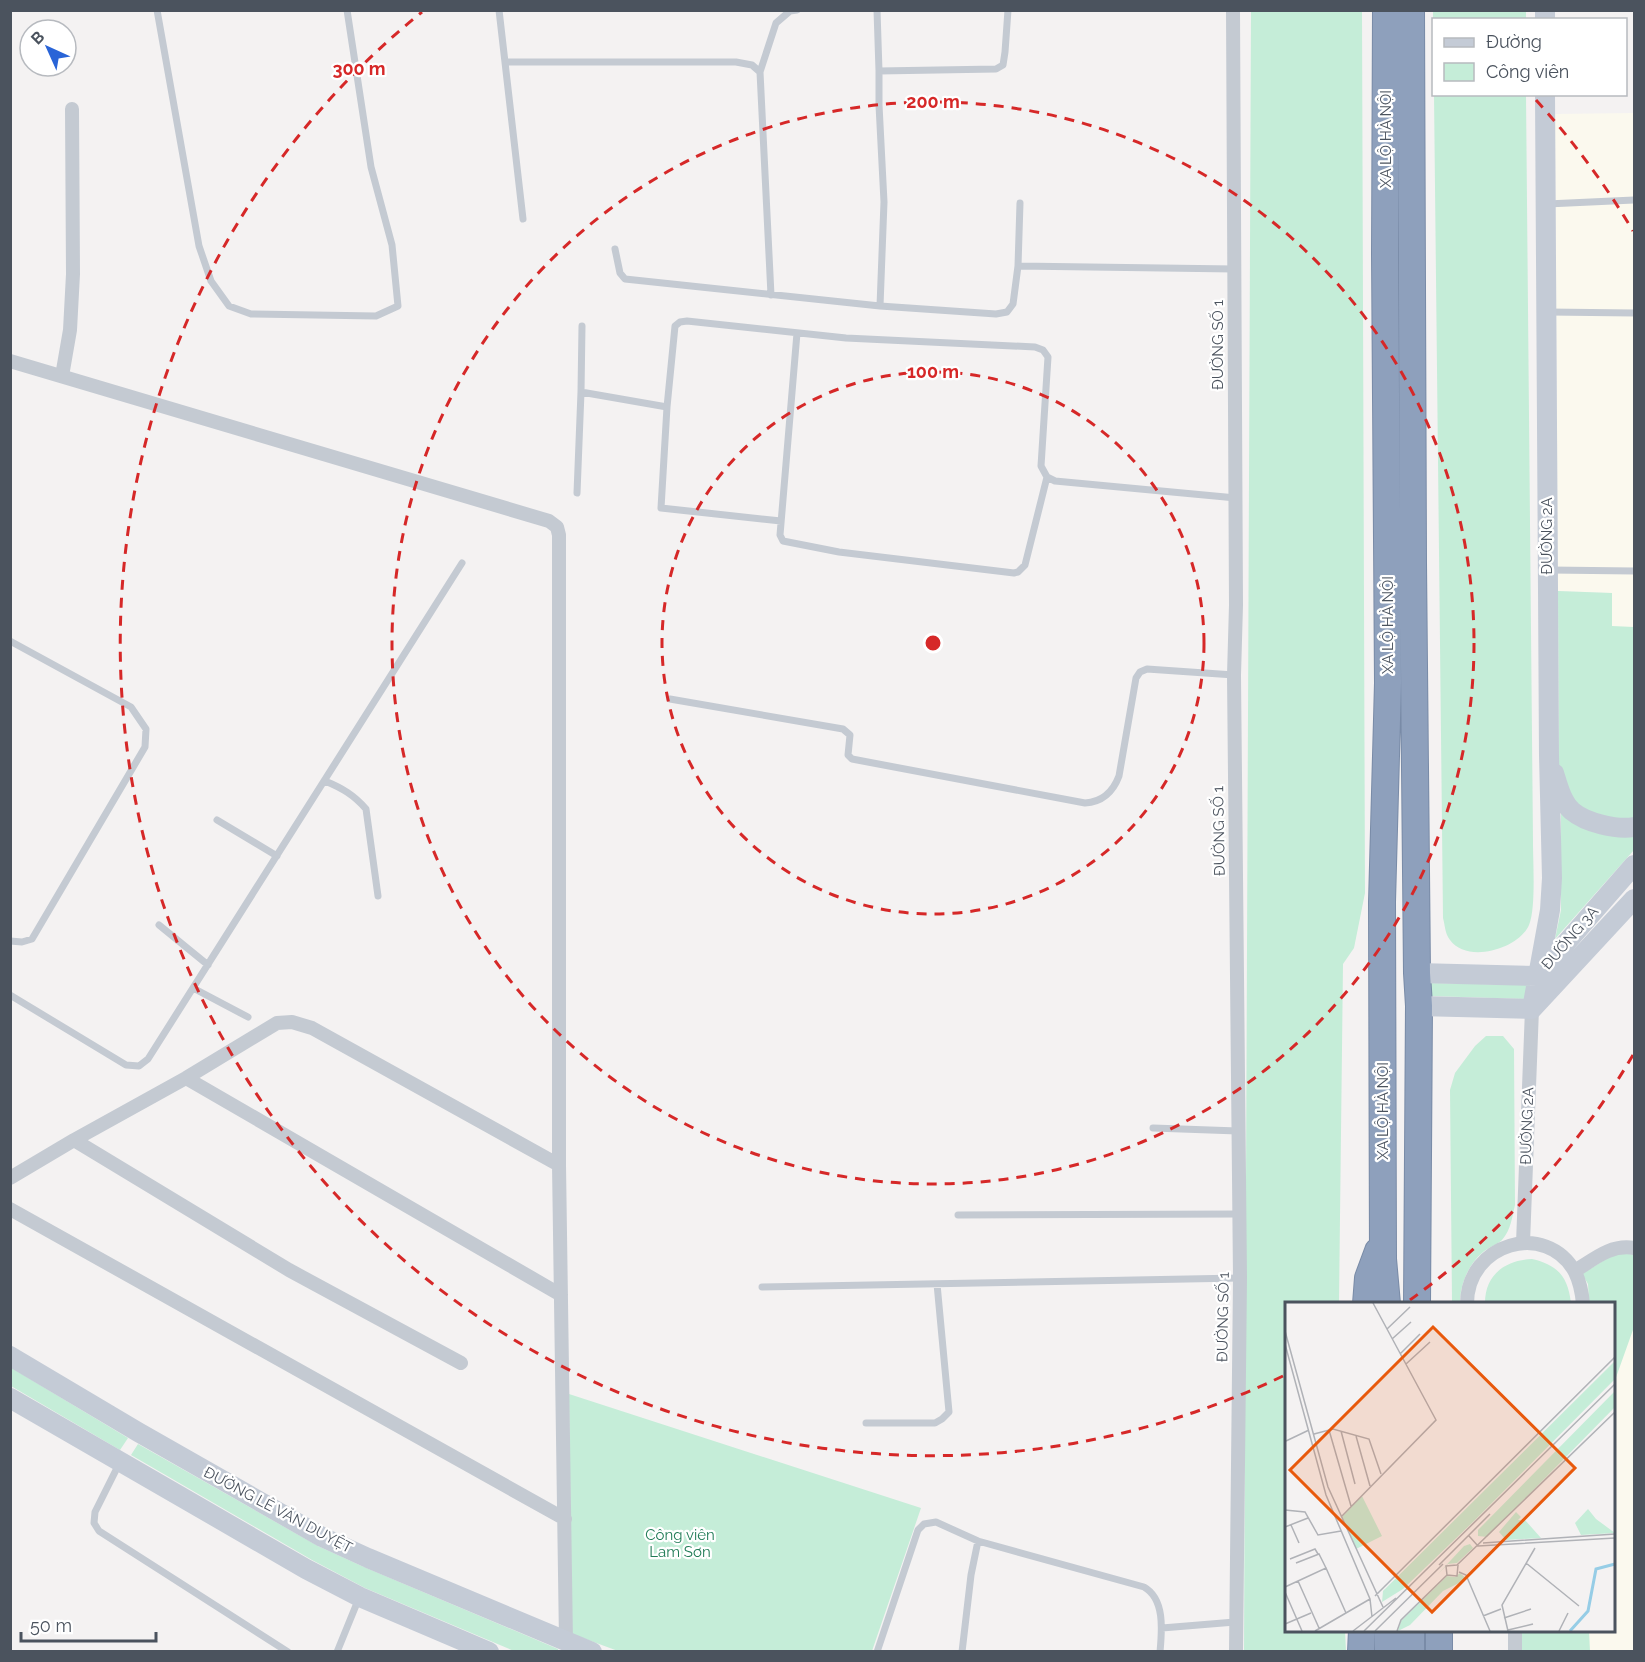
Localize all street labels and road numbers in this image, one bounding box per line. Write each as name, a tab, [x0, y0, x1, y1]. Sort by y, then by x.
street label: XA LỘ HÀ NỘI	[1377, 90, 1395, 188]
street label: ĐƯỜNG SỐ 1	[1208, 299, 1227, 390]
street label: ĐƯỜNG 2A	[1538, 497, 1556, 575]
street label: XA LỘ HÀ NỘI	[1379, 576, 1397, 674]
street label: ĐƯỜNG SỐ 1	[1208, 785, 1229, 876]
street label: ĐƯỜNG 3A	[1538, 903, 1602, 973]
street label: XA LỘ HÀ NỘI	[1374, 1062, 1392, 1160]
street label: ĐƯỜNG 2A	[1517, 1087, 1537, 1165]
street label: ĐƯỜNG SỐ 1	[1212, 1271, 1233, 1362]
street label: ĐƯỜNG LÊ VĂN DUYỆT	[201, 1463, 355, 1557]

